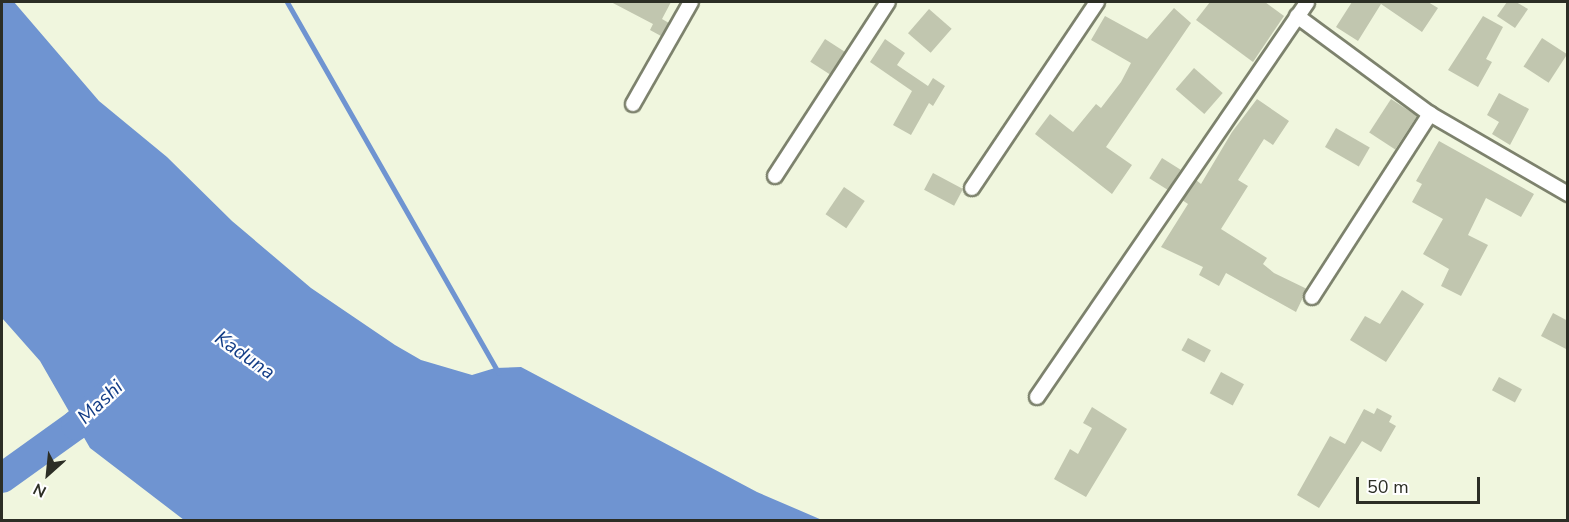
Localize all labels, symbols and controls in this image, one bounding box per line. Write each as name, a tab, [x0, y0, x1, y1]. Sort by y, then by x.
water label: Kaduna	[210, 326, 280, 384]
water label: Mashi	[72, 375, 128, 429]
north arrow	[18, 444, 78, 504]
scale bar	[1359, 465, 1484, 503]
text: 50 m	[1367, 475, 1409, 499]
text: N	[30, 478, 50, 503]

